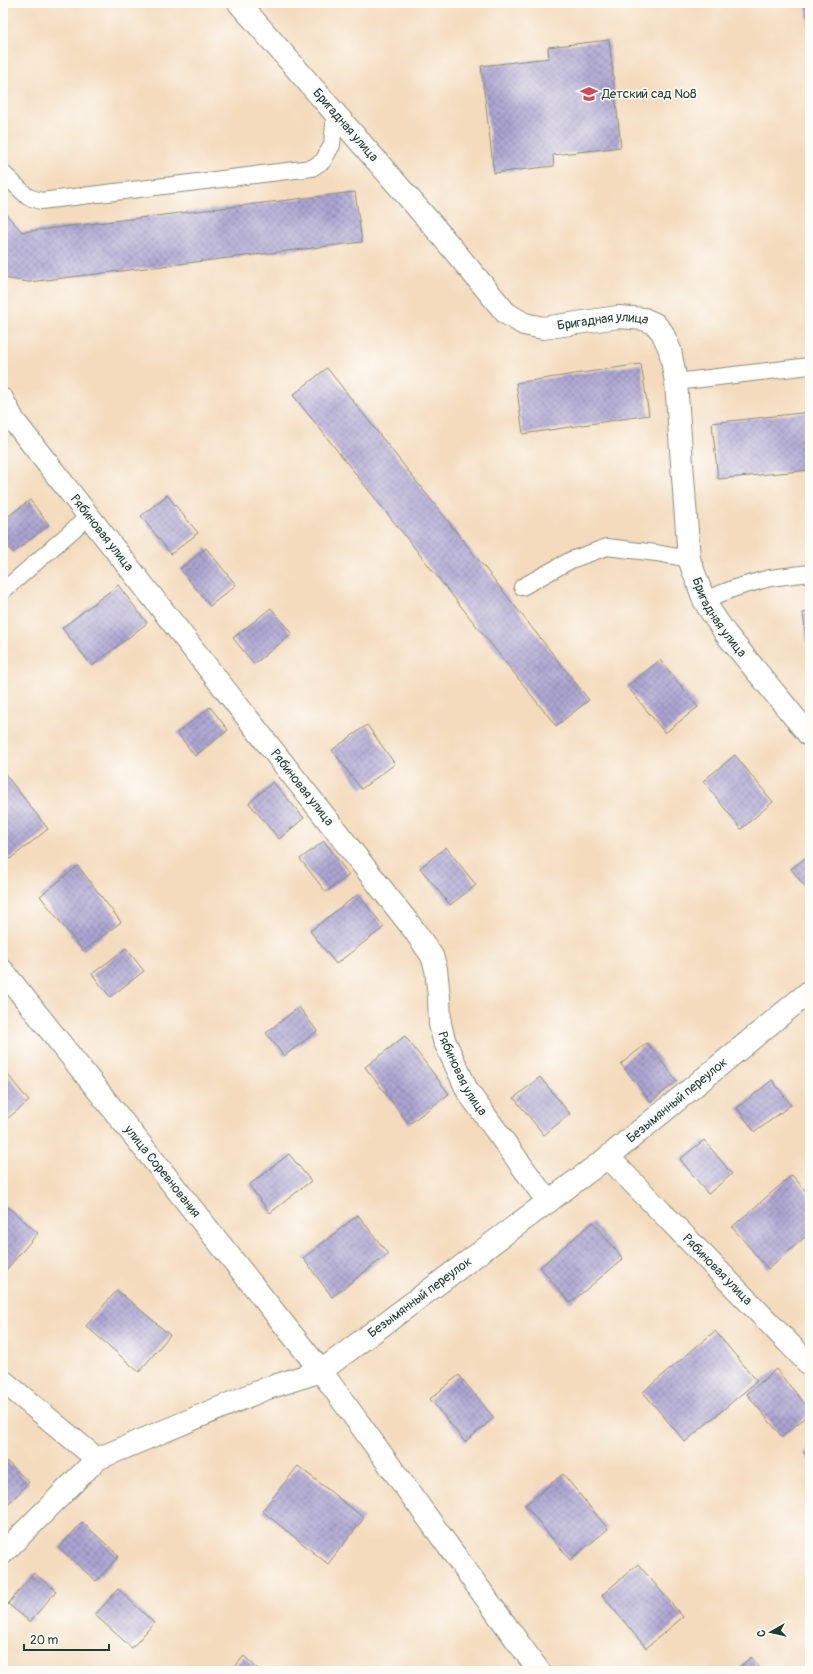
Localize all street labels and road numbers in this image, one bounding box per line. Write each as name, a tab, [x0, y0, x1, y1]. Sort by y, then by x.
street label: Бригадная улица	[309, 85, 382, 165]
street label: Бригадная улица	[556, 309, 651, 334]
street label: Рябиновая улица	[67, 491, 137, 574]
street label: Бригадная улица	[688, 575, 750, 661]
street label: Рябиновая улица	[267, 746, 337, 829]
street label: Рябиновая улица	[434, 1030, 491, 1119]
street label: Безымянный переулок	[623, 1054, 731, 1146]
street label: улица Соревнования	[120, 1121, 204, 1221]
street label: Рябиновая улица	[679, 1231, 756, 1309]
street label: Безымянный переулок	[365, 1253, 475, 1341]

